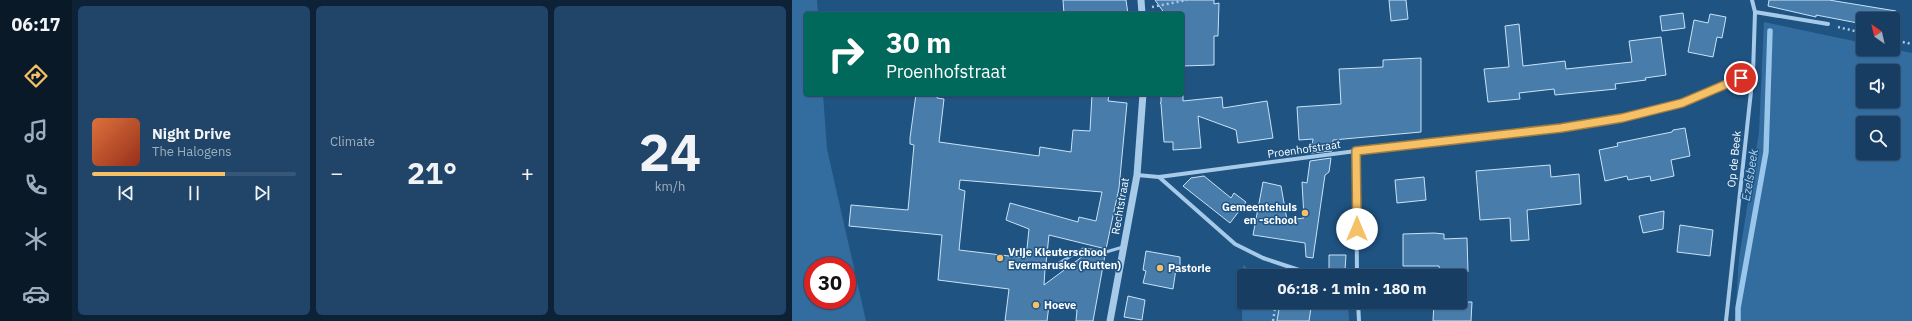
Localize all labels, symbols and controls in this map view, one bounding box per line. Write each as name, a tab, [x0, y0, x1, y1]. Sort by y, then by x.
north arrow	[1856, 12, 1900, 56]
map controls	[1856, 12, 1900, 160]
text: 06:17	[11, 13, 61, 36]
text: 30 m	[886, 24, 951, 61]
icon: right	[820, 28, 872, 80]
text: Proenhofstraat	[886, 60, 1007, 83]
pin	[1724, 61, 1758, 95]
icon: directions	[22, 62, 50, 90]
button: sound	[1856, 64, 1900, 108]
icon: arrive	[1730, 67, 1752, 89]
button: search	[1856, 116, 1900, 160]
icon: music	[22, 117, 50, 145]
text: 24	[639, 118, 701, 185]
text: Night Drive	[152, 124, 231, 143]
street label: Op de Beek	[1724, 130, 1744, 188]
text: Climate	[330, 133, 375, 150]
street label: Proenhofstraat	[1267, 137, 1342, 161]
text: The Halogens	[152, 143, 232, 160]
water label: Ezelsbeek	[1738, 147, 1761, 202]
text: 21°	[407, 153, 457, 192]
text: −	[330, 158, 343, 187]
text: +	[521, 158, 534, 187]
icon: phone	[22, 171, 50, 199]
street label: Rechtstraat	[1108, 176, 1132, 235]
text: km/h	[655, 178, 685, 195]
icon: previous	[115, 182, 137, 204]
icon: pause	[183, 182, 205, 204]
icon: next	[251, 182, 273, 204]
place label: Gemeentehuis en -school	[1222, 200, 1298, 227]
marker: Gemeentehuis en -school	[1300, 208, 1310, 218]
position arrow	[1336, 208, 1378, 250]
icon: climate	[22, 225, 50, 253]
place label: Vrije Kleuterschool Evermaruske (Rutten)	[1008, 245, 1121, 272]
marker: Vrije Kleuterschool Evermaruske (Rutten)	[995, 253, 1005, 263]
speed limit sign: 30	[804, 257, 856, 309]
place label: Pastorie	[1168, 261, 1211, 275]
marker: Pastorie	[1155, 263, 1165, 273]
text: 06:18 · 1 min · 180 m	[1278, 279, 1426, 298]
icon: car	[22, 280, 50, 308]
place label: Hoeve	[1044, 298, 1076, 312]
marker: Hoeve	[1031, 300, 1041, 310]

